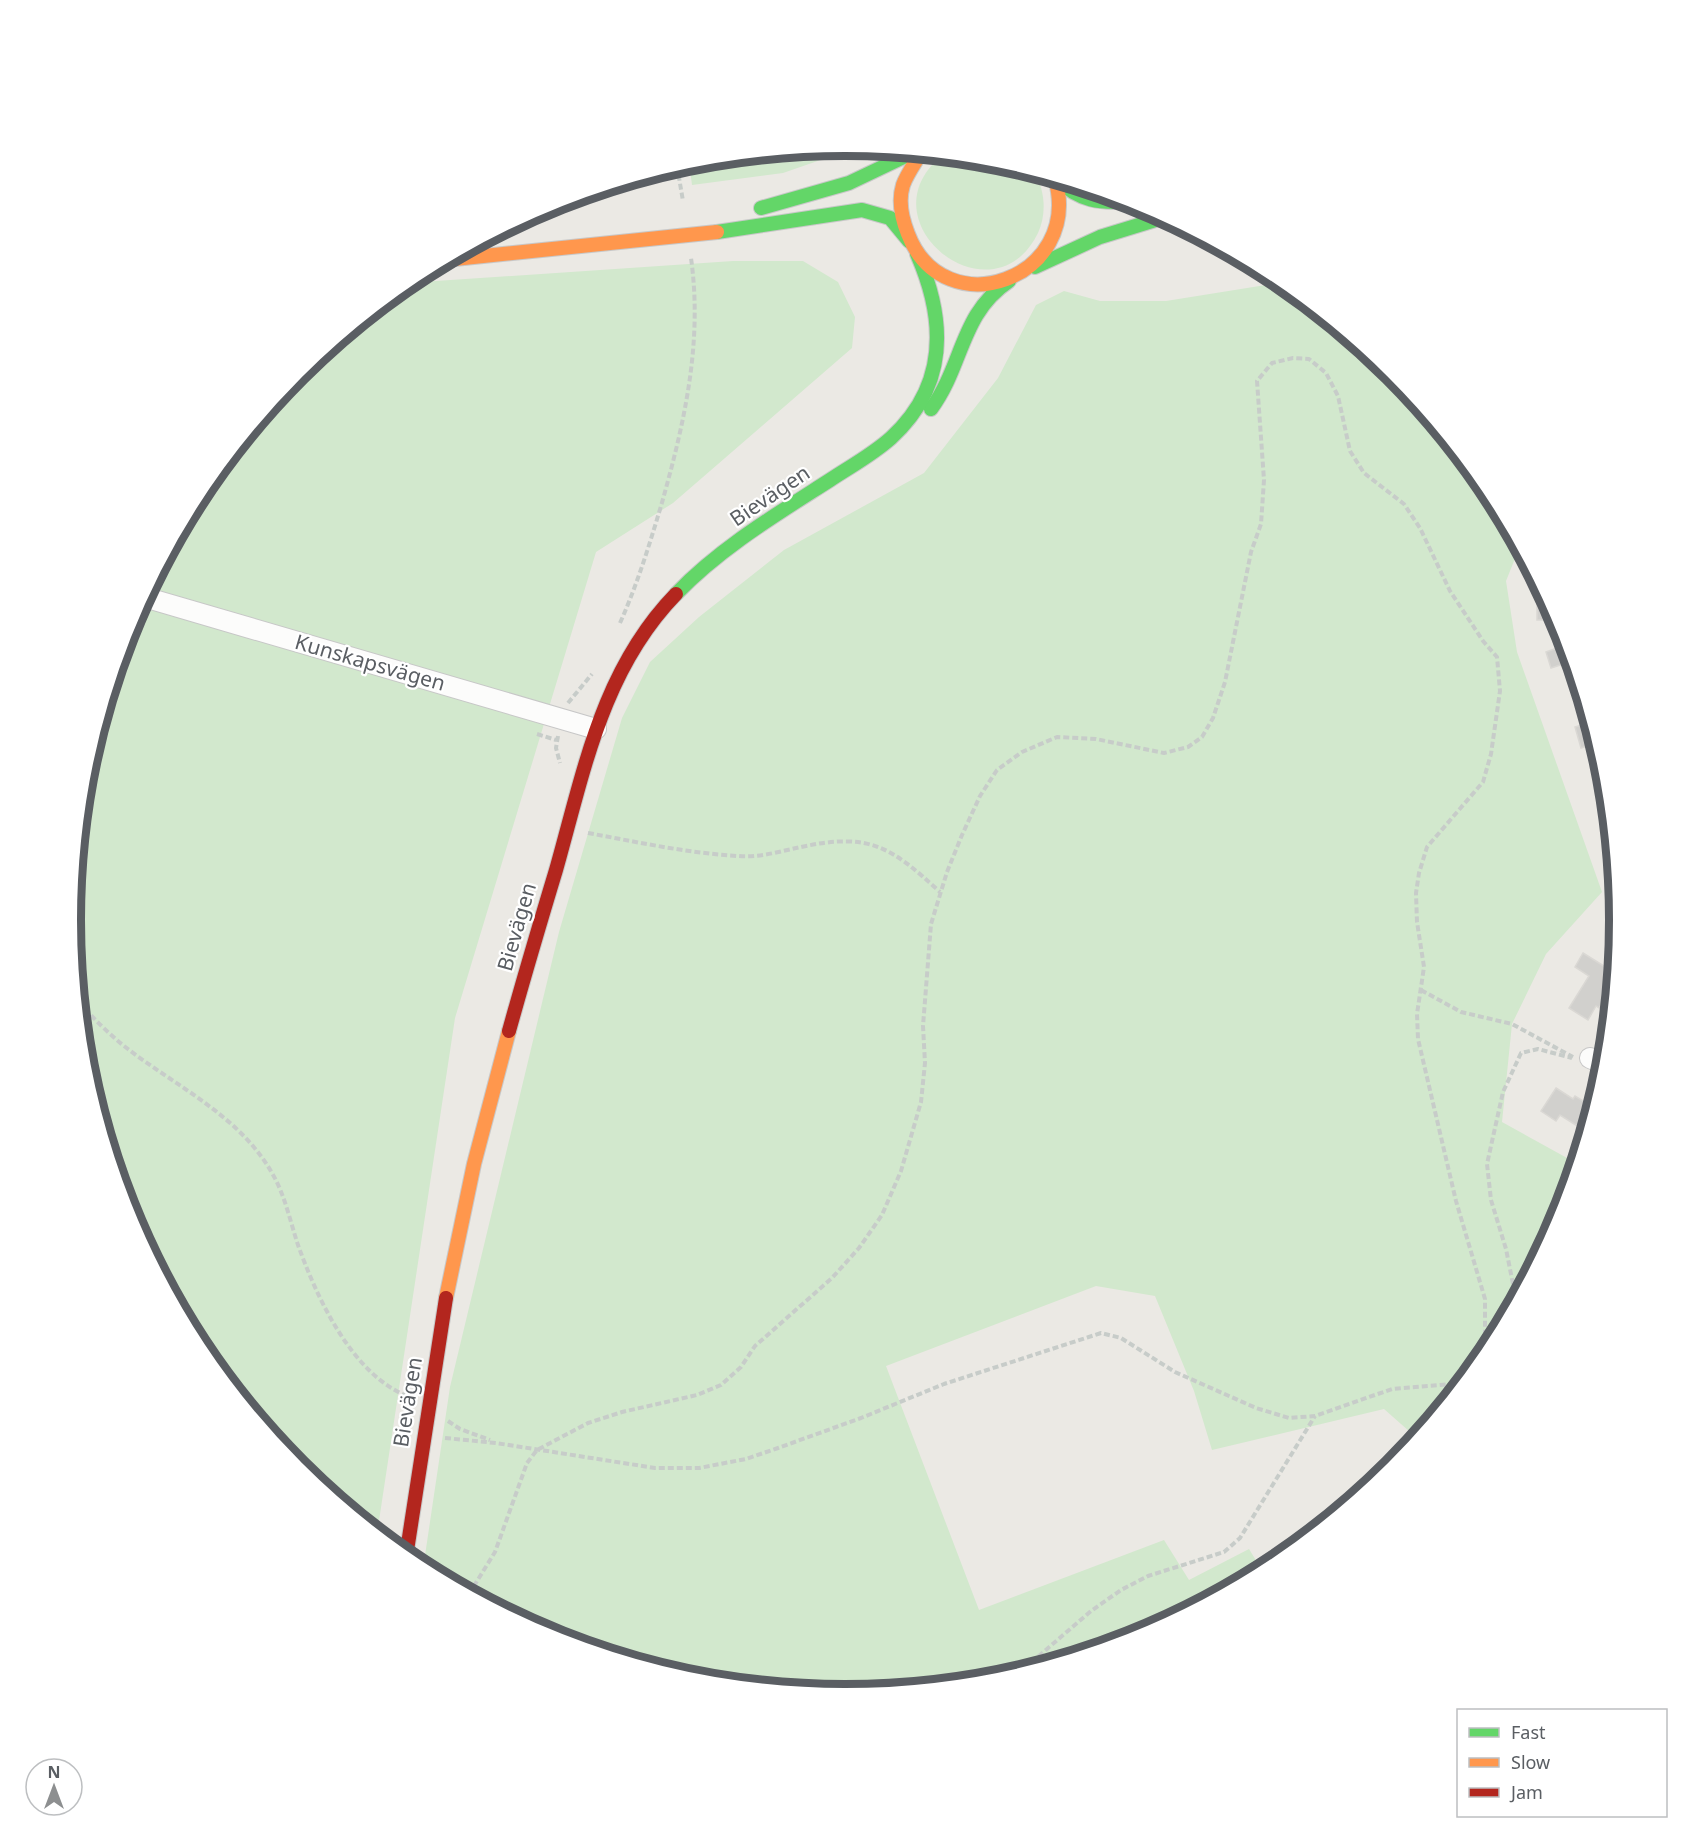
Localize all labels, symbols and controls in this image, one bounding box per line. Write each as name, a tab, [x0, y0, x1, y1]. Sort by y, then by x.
street label: Bievägen	[724, 458, 815, 532]
street label: Kunskapsvägen	[292, 627, 449, 697]
street label: Bievägen	[490, 879, 542, 974]
street label: Bievägen	[386, 1355, 428, 1449]
legend	[1457, 1709, 1667, 1817]
text: Fast	[1511, 1720, 1546, 1744]
text: Slow	[1511, 1750, 1550, 1774]
north arrow	[24, 1757, 84, 1817]
text: N	[47, 1761, 61, 1783]
text: Jam	[1509, 1780, 1543, 1804]

